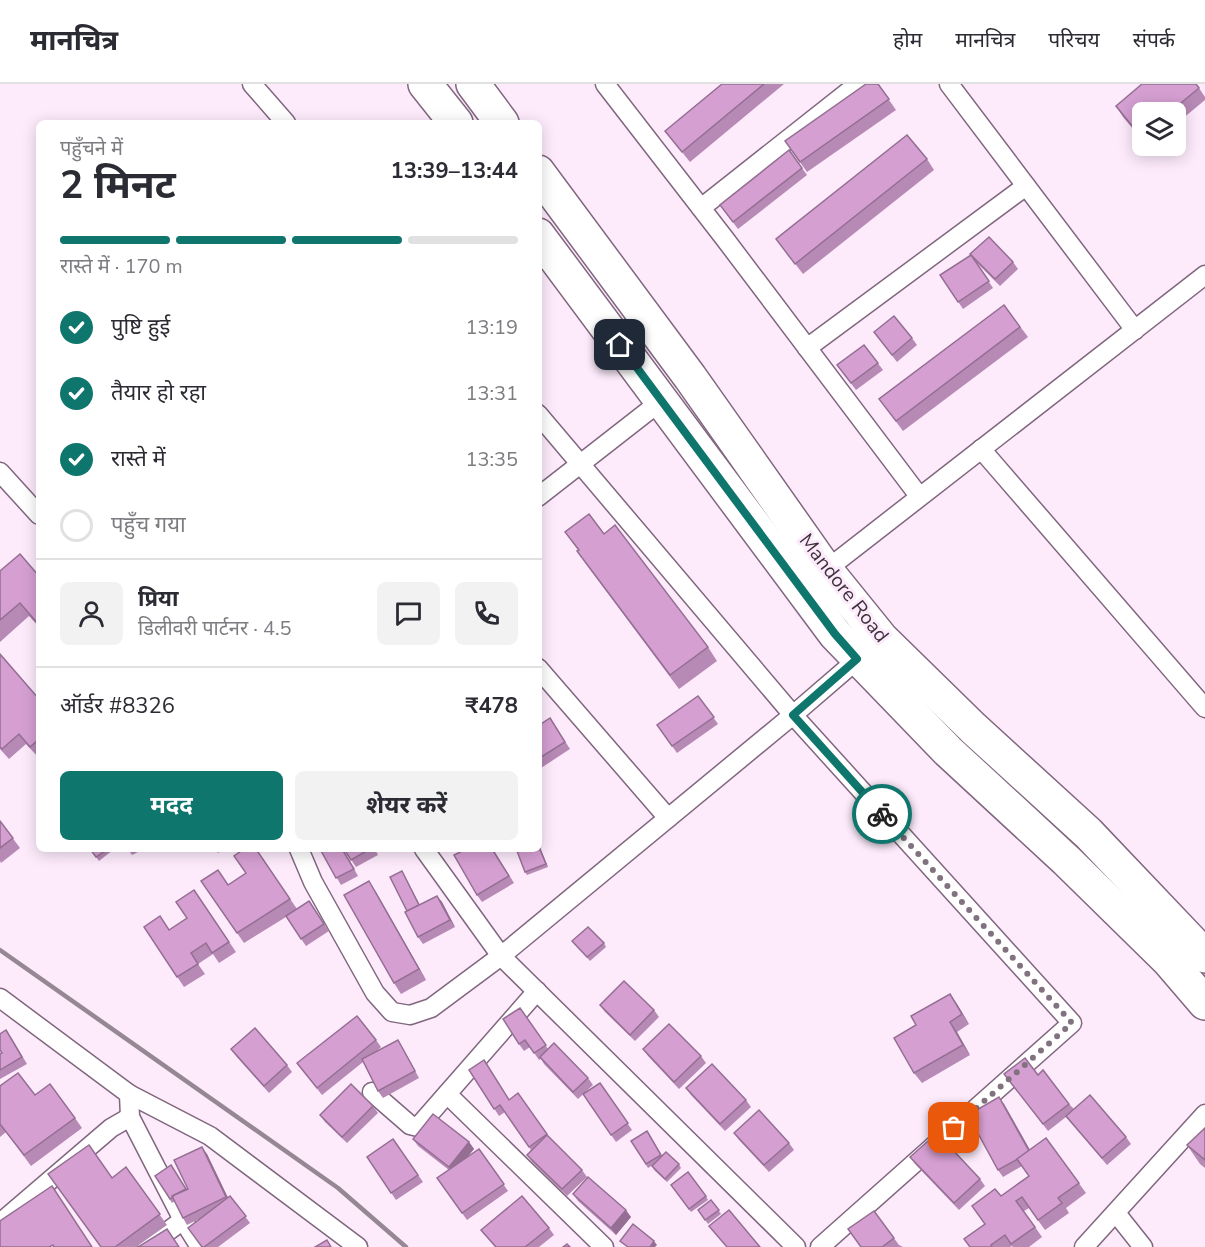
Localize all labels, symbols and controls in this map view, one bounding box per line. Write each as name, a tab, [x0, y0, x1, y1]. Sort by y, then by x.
text: मानचित्र	[30, 22, 118, 60]
text: होम	[893, 26, 922, 54]
text: मानचित्र	[955, 26, 1015, 54]
text: परिचय	[1048, 26, 1100, 54]
text: संपर्क	[1133, 26, 1175, 54]
map controls	[1132, 102, 1186, 156]
button: layers	[1132, 102, 1186, 156]
text: पहुँचने में	[60, 135, 123, 162]
text: 13:39–13:44	[390, 156, 518, 186]
text: 2 मिनट	[60, 159, 176, 212]
text: रास्ते में · 170 m	[60, 253, 183, 280]
icon: check	[60, 311, 93, 344]
text: पुष्टि हुई	[111, 312, 170, 342]
text: 13:19	[465, 314, 518, 341]
pin	[594, 319, 645, 370]
icon: home	[603, 328, 636, 361]
icon: check	[60, 377, 93, 410]
text: तैयार हो रहा	[111, 378, 206, 408]
text: 13:31	[465, 380, 518, 407]
icon: check	[60, 443, 93, 476]
text: रास्ते में	[111, 444, 166, 474]
text: 13:35	[465, 446, 518, 473]
text: पहुँच गया	[111, 510, 186, 540]
street label: Mandore Road	[793, 528, 895, 648]
button: person	[60, 582, 123, 645]
button: chat	[377, 582, 440, 645]
button: phone	[455, 582, 518, 645]
text: प्रिया	[138, 584, 178, 614]
text: डिलीवरी पार्टनर · 4.5	[138, 615, 292, 642]
text: ऑर्डर #8326	[60, 691, 175, 721]
text: ₹478	[465, 691, 518, 721]
button: मदद	[60, 771, 283, 840]
button: शेयर करें	[295, 771, 518, 840]
courier	[852, 784, 912, 844]
icon: bike	[866, 798, 899, 831]
pin	[928, 1102, 979, 1153]
icon: bag	[937, 1111, 970, 1144]

